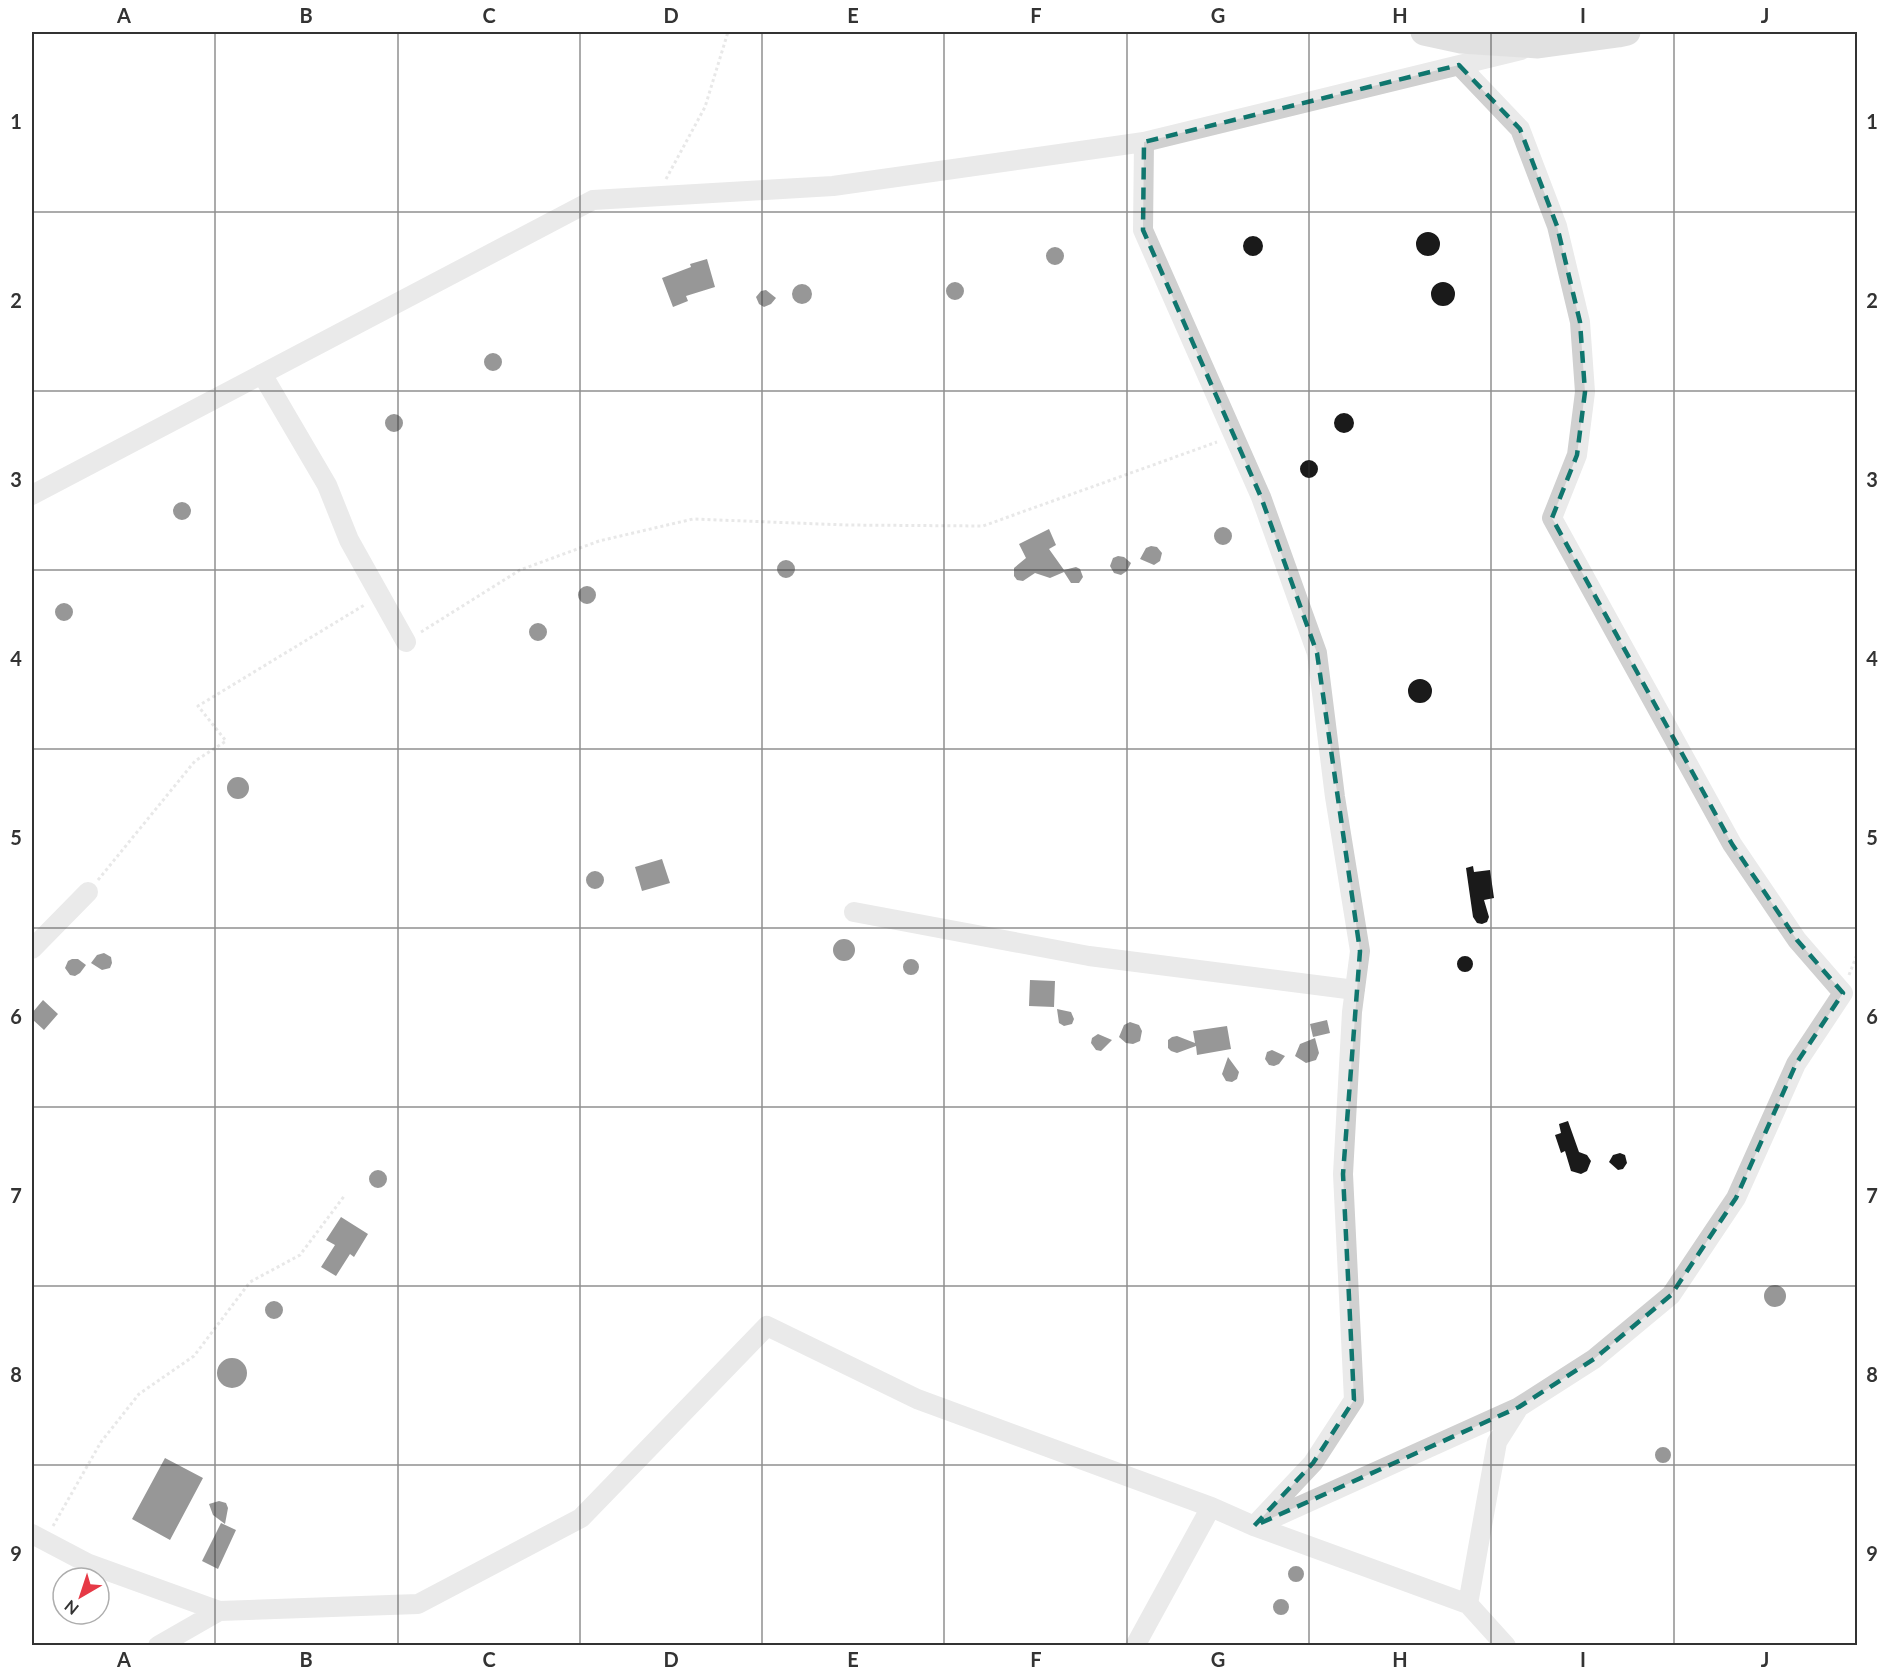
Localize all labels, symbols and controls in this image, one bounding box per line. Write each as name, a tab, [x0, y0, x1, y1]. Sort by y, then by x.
text: A	[116, 3, 131, 27]
text: B	[299, 3, 313, 27]
text: C	[482, 3, 496, 27]
text: D	[663, 3, 679, 27]
text: E	[847, 3, 859, 27]
text: F	[1030, 3, 1042, 27]
text: G	[1211, 3, 1225, 27]
text: H	[1392, 3, 1408, 27]
text: I	[1580, 3, 1586, 27]
text: J	[1761, 3, 1769, 27]
text: 1	[10, 109, 22, 133]
text: 1	[1866, 109, 1878, 133]
text: 2	[10, 288, 22, 312]
text: 2	[1866, 288, 1878, 312]
text: 3	[10, 467, 22, 491]
text: 3	[1866, 467, 1878, 491]
text: 4	[10, 646, 22, 670]
text: 4	[1866, 646, 1878, 670]
text: 5	[10, 825, 22, 849]
text: 5	[1866, 825, 1878, 849]
text: 6	[10, 1004, 22, 1028]
text: 6	[1866, 1004, 1878, 1028]
text: 7	[10, 1183, 22, 1207]
text: 7	[1866, 1183, 1878, 1207]
text: 8	[10, 1362, 22, 1386]
text: 8	[1866, 1362, 1878, 1386]
text: 9	[10, 1541, 22, 1565]
text: 9	[1866, 1541, 1878, 1565]
north arrow	[51, 1566, 111, 1626]
text: N	[60, 1597, 82, 1619]
text: A	[116, 1647, 131, 1671]
text: B	[299, 1647, 313, 1671]
text: C	[482, 1647, 496, 1671]
text: D	[663, 1647, 679, 1671]
text: E	[847, 1647, 859, 1671]
text: F	[1030, 1647, 1042, 1671]
text: G	[1211, 1647, 1225, 1671]
text: H	[1392, 1647, 1408, 1671]
text: I	[1580, 1647, 1586, 1671]
text: J	[1761, 1647, 1769, 1671]

